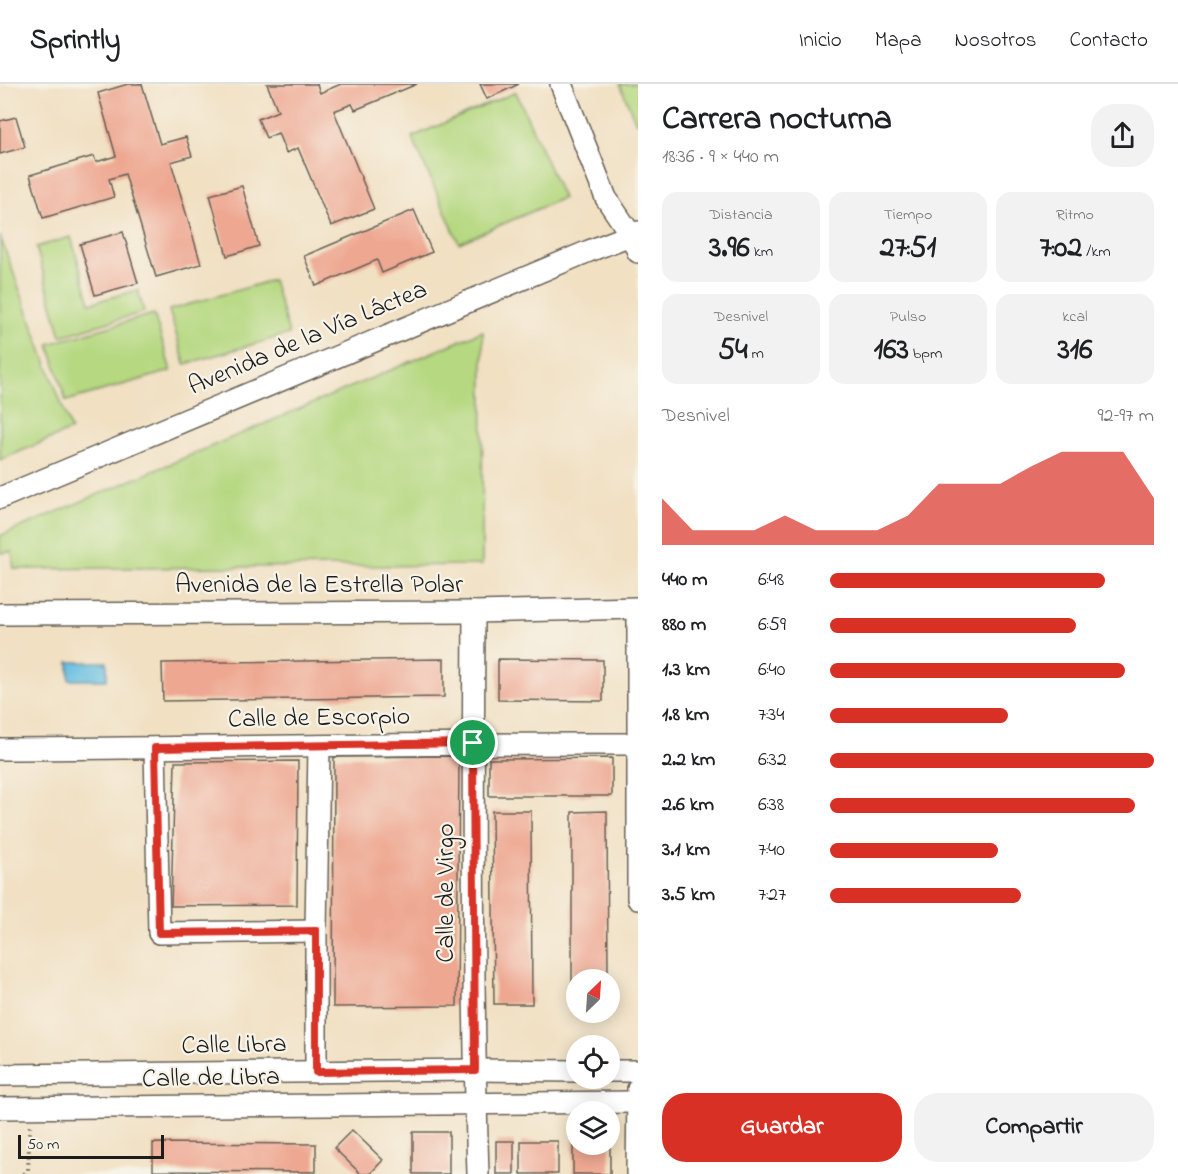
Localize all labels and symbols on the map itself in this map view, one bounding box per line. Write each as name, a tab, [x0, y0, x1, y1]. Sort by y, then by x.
street label: Avenida de la Vía Láctea	[183, 271, 433, 407]
street label: Avenida de la Estrella Polar	[175, 567, 464, 605]
street label: Calle de Escorpio	[227, 698, 411, 740]
pin	[447, 717, 498, 768]
street label: Calle de Virgo	[428, 823, 466, 963]
north arrow	[566, 969, 620, 1023]
street label: Calle Libra	[181, 1026, 287, 1066]
street label: Calle de Libra	[142, 1059, 280, 1099]
scale bar	[18, 1132, 164, 1160]

